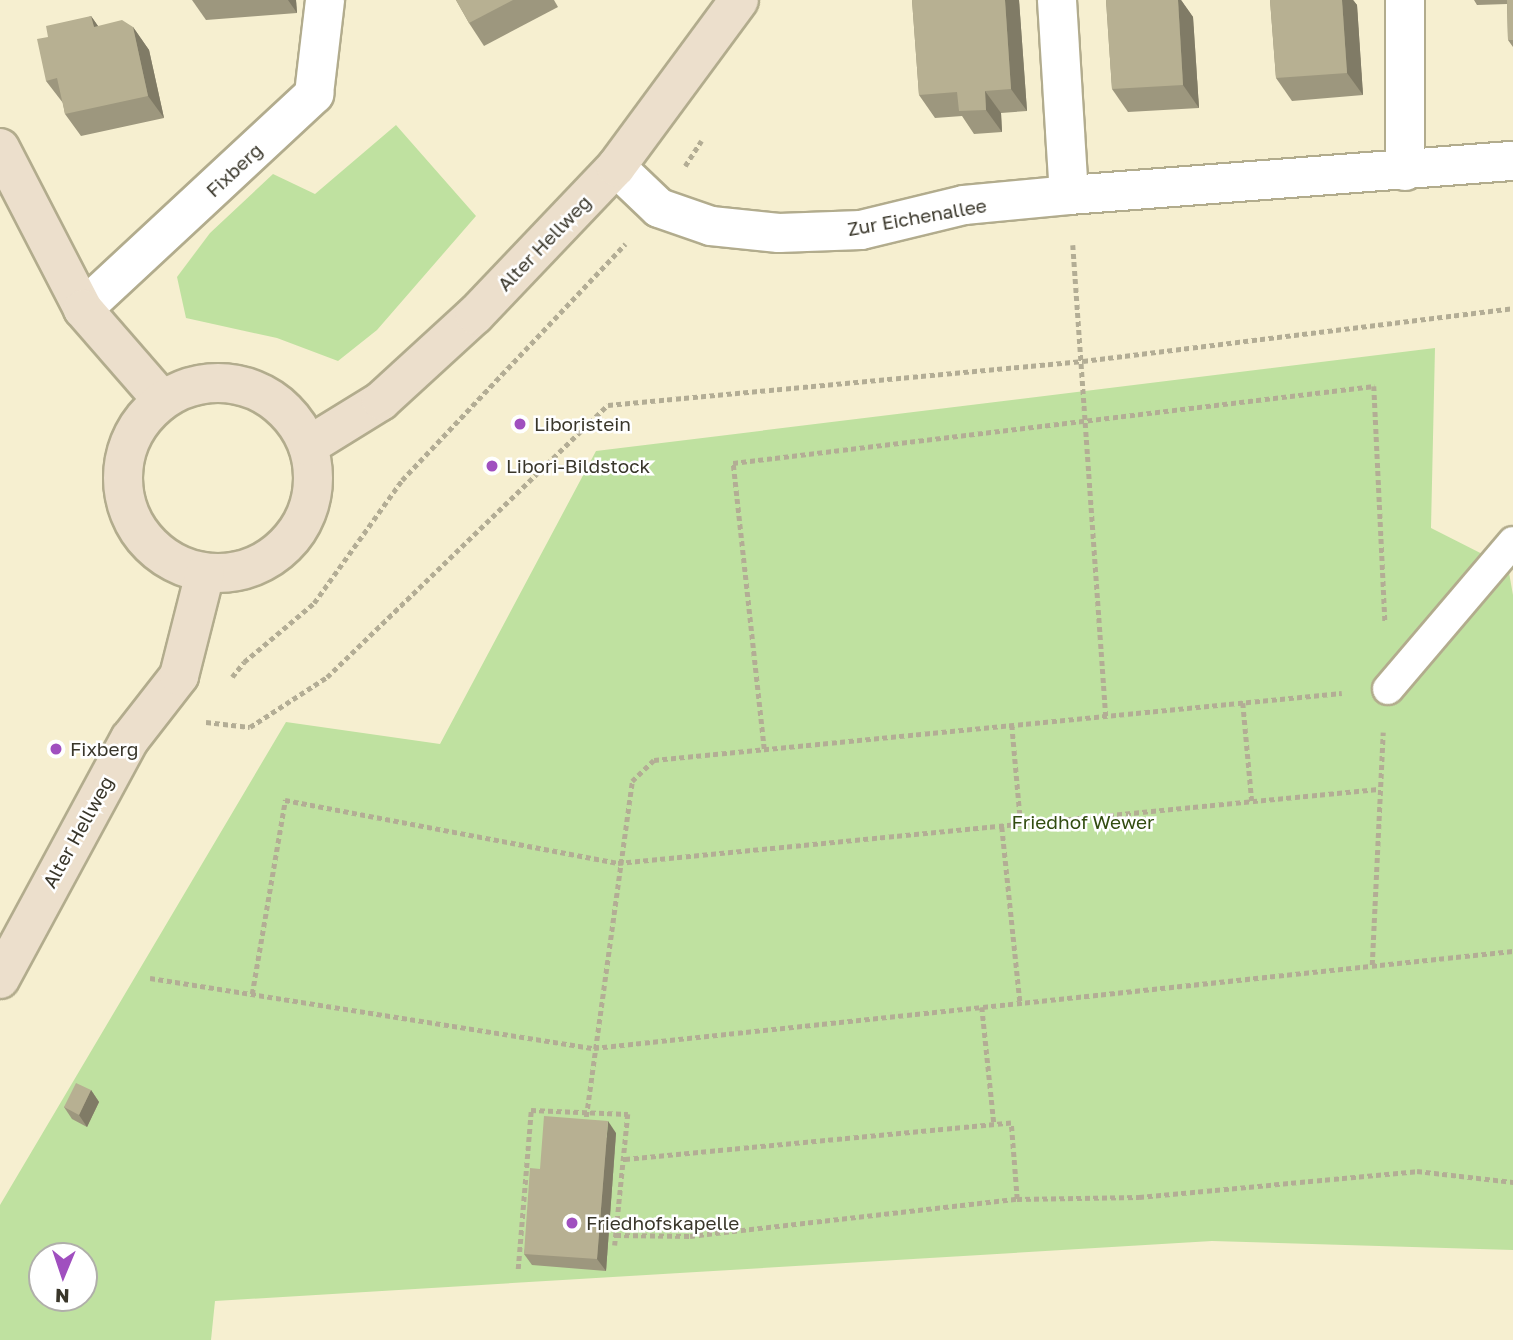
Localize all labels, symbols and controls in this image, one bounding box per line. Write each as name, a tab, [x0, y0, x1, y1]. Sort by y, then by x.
street label: Fixberg	[201, 138, 267, 202]
street label: Alter Hellweg	[493, 190, 595, 296]
street label: Zur Eichenallee	[846, 194, 988, 240]
place label: Liboristein	[534, 413, 631, 435]
marker: Liboristein	[512, 416, 528, 432]
place label: Libori-Bildstock	[506, 455, 650, 477]
marker: Libori-Bildstock	[484, 458, 500, 474]
place label: Fixberg	[70, 738, 138, 760]
marker: Fixberg	[48, 741, 64, 757]
street label: Alter Hellweg	[38, 772, 118, 892]
park label: Friedhof Wewer	[1011, 811, 1155, 833]
place label: Friedhofskapelle	[586, 1212, 739, 1234]
marker: Friedhofskapelle	[564, 1215, 580, 1231]
north arrow	[28, 1242, 98, 1312]
text: N	[55, 1285, 70, 1308]

